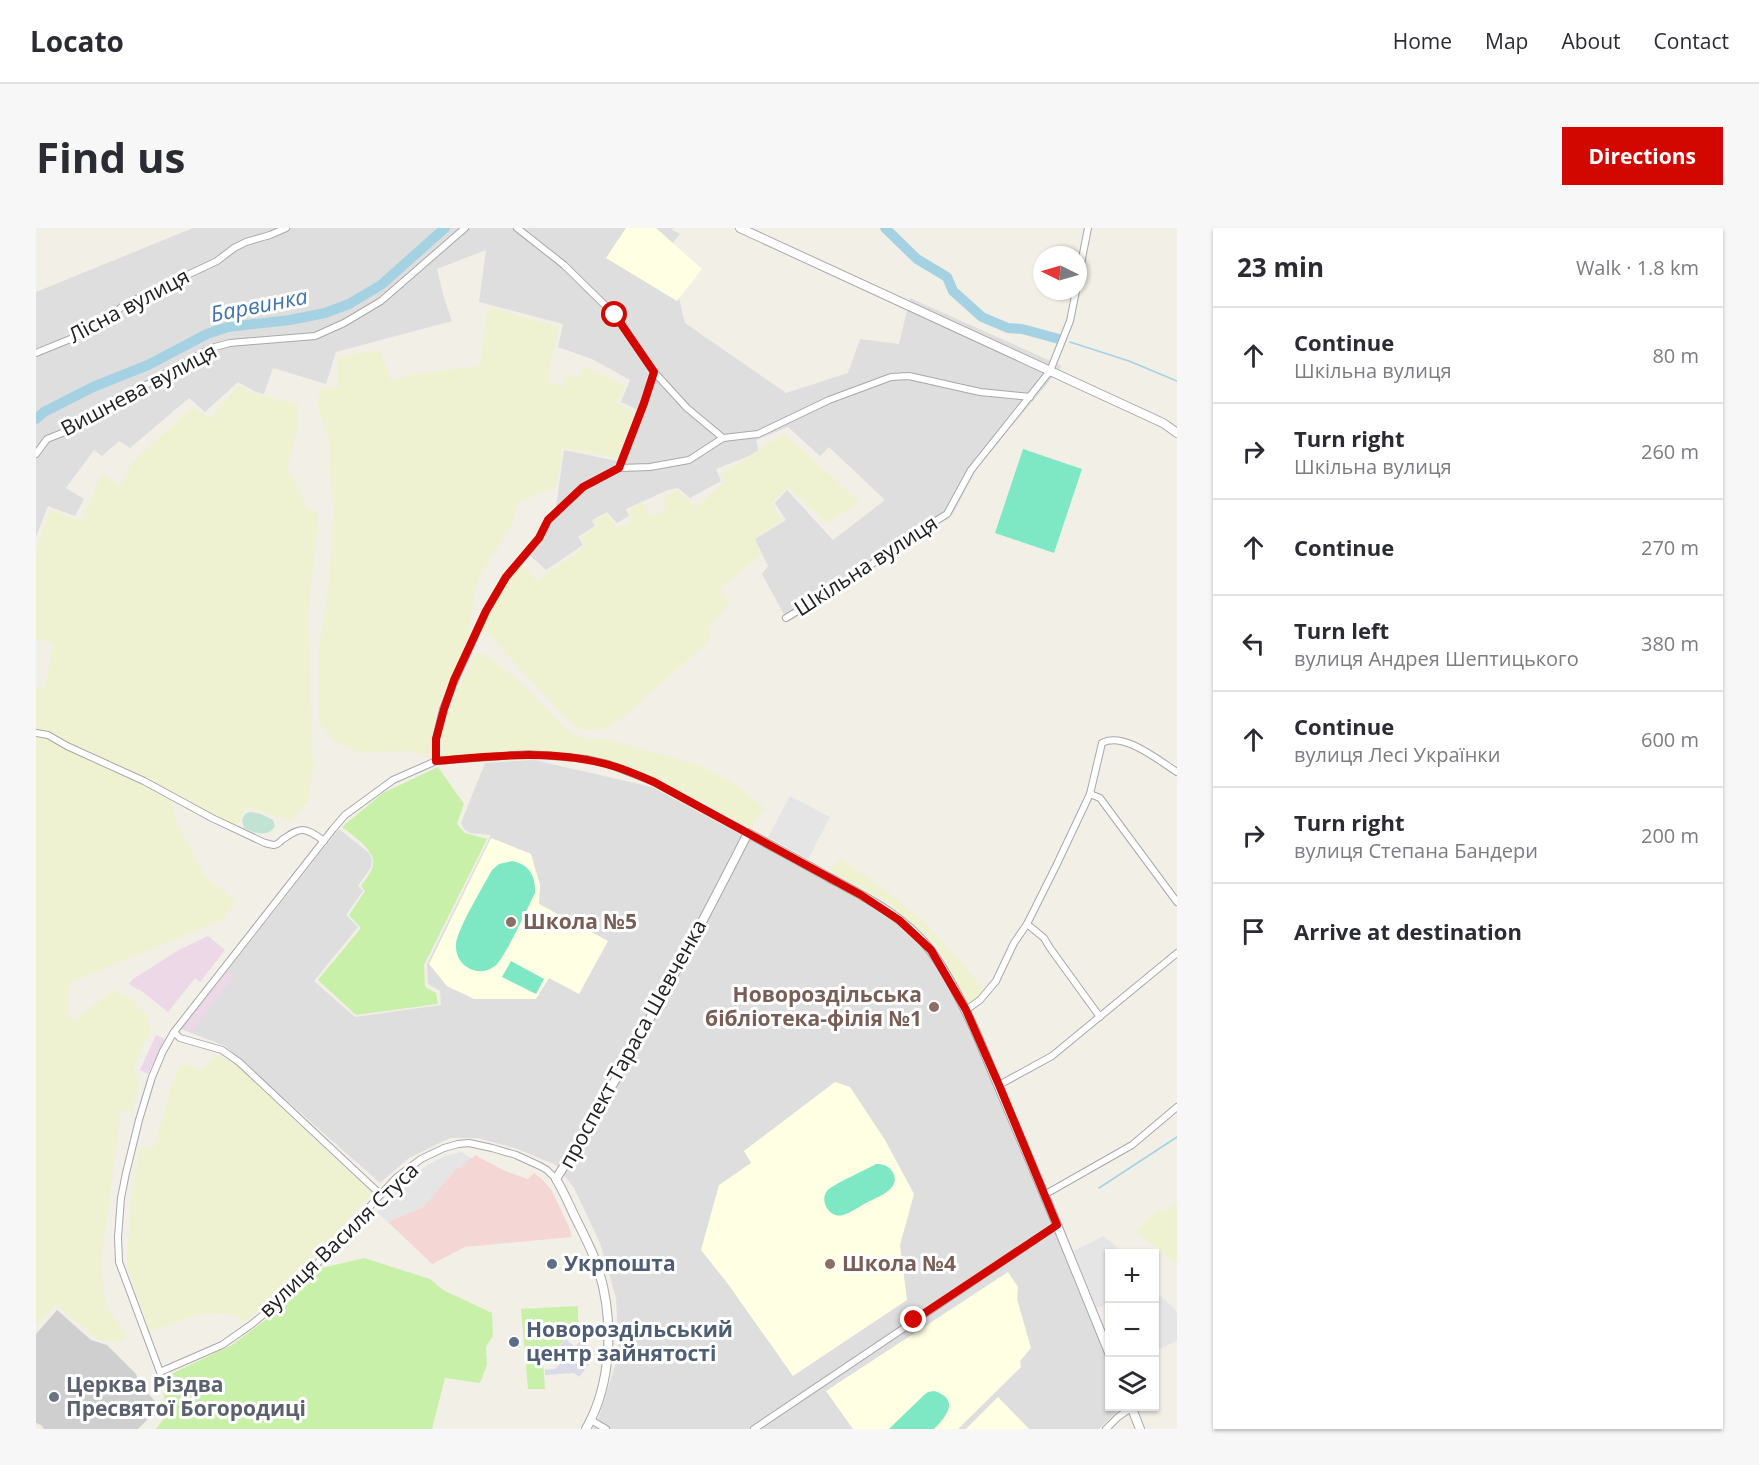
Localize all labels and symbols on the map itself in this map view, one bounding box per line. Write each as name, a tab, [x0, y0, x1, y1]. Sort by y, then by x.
north arrow	[1033, 246, 1087, 300]
street label: Лісна вулиця	[63, 261, 194, 349]
water label: Барвинка	[208, 280, 310, 328]
route start	[601, 301, 627, 327]
street label: Вишнева вулиця	[56, 336, 221, 442]
street label: Шкільна вулиця	[788, 508, 942, 622]
place label: Школа №5	[523, 907, 637, 935]
street label: проспект Тараса Шевченка	[552, 914, 712, 1173]
marker: Школа №5	[504, 915, 518, 929]
place label: Новороздільська бібліотека-філія №1	[705, 980, 922, 1032]
marker: Новороздільська бібліотека-філія №1	[927, 1000, 941, 1014]
street label: вулиця Василя Стуса	[253, 1156, 424, 1323]
place label: Укрпошта	[564, 1249, 676, 1277]
place label: Школа №4	[842, 1249, 956, 1277]
marker: Укрпошта	[545, 1257, 559, 1271]
marker: Школа №4	[823, 1257, 837, 1271]
route end	[900, 1306, 926, 1332]
place label: Новороздільський центр зайнятості	[526, 1315, 733, 1367]
marker: Новороздільський центр зайнятості	[507, 1335, 521, 1349]
place label: Церква Різдва Пресвятої Богородиці	[66, 1370, 306, 1422]
marker: Церква Різдва Пресвятої Богородиці	[47, 1390, 61, 1404]

